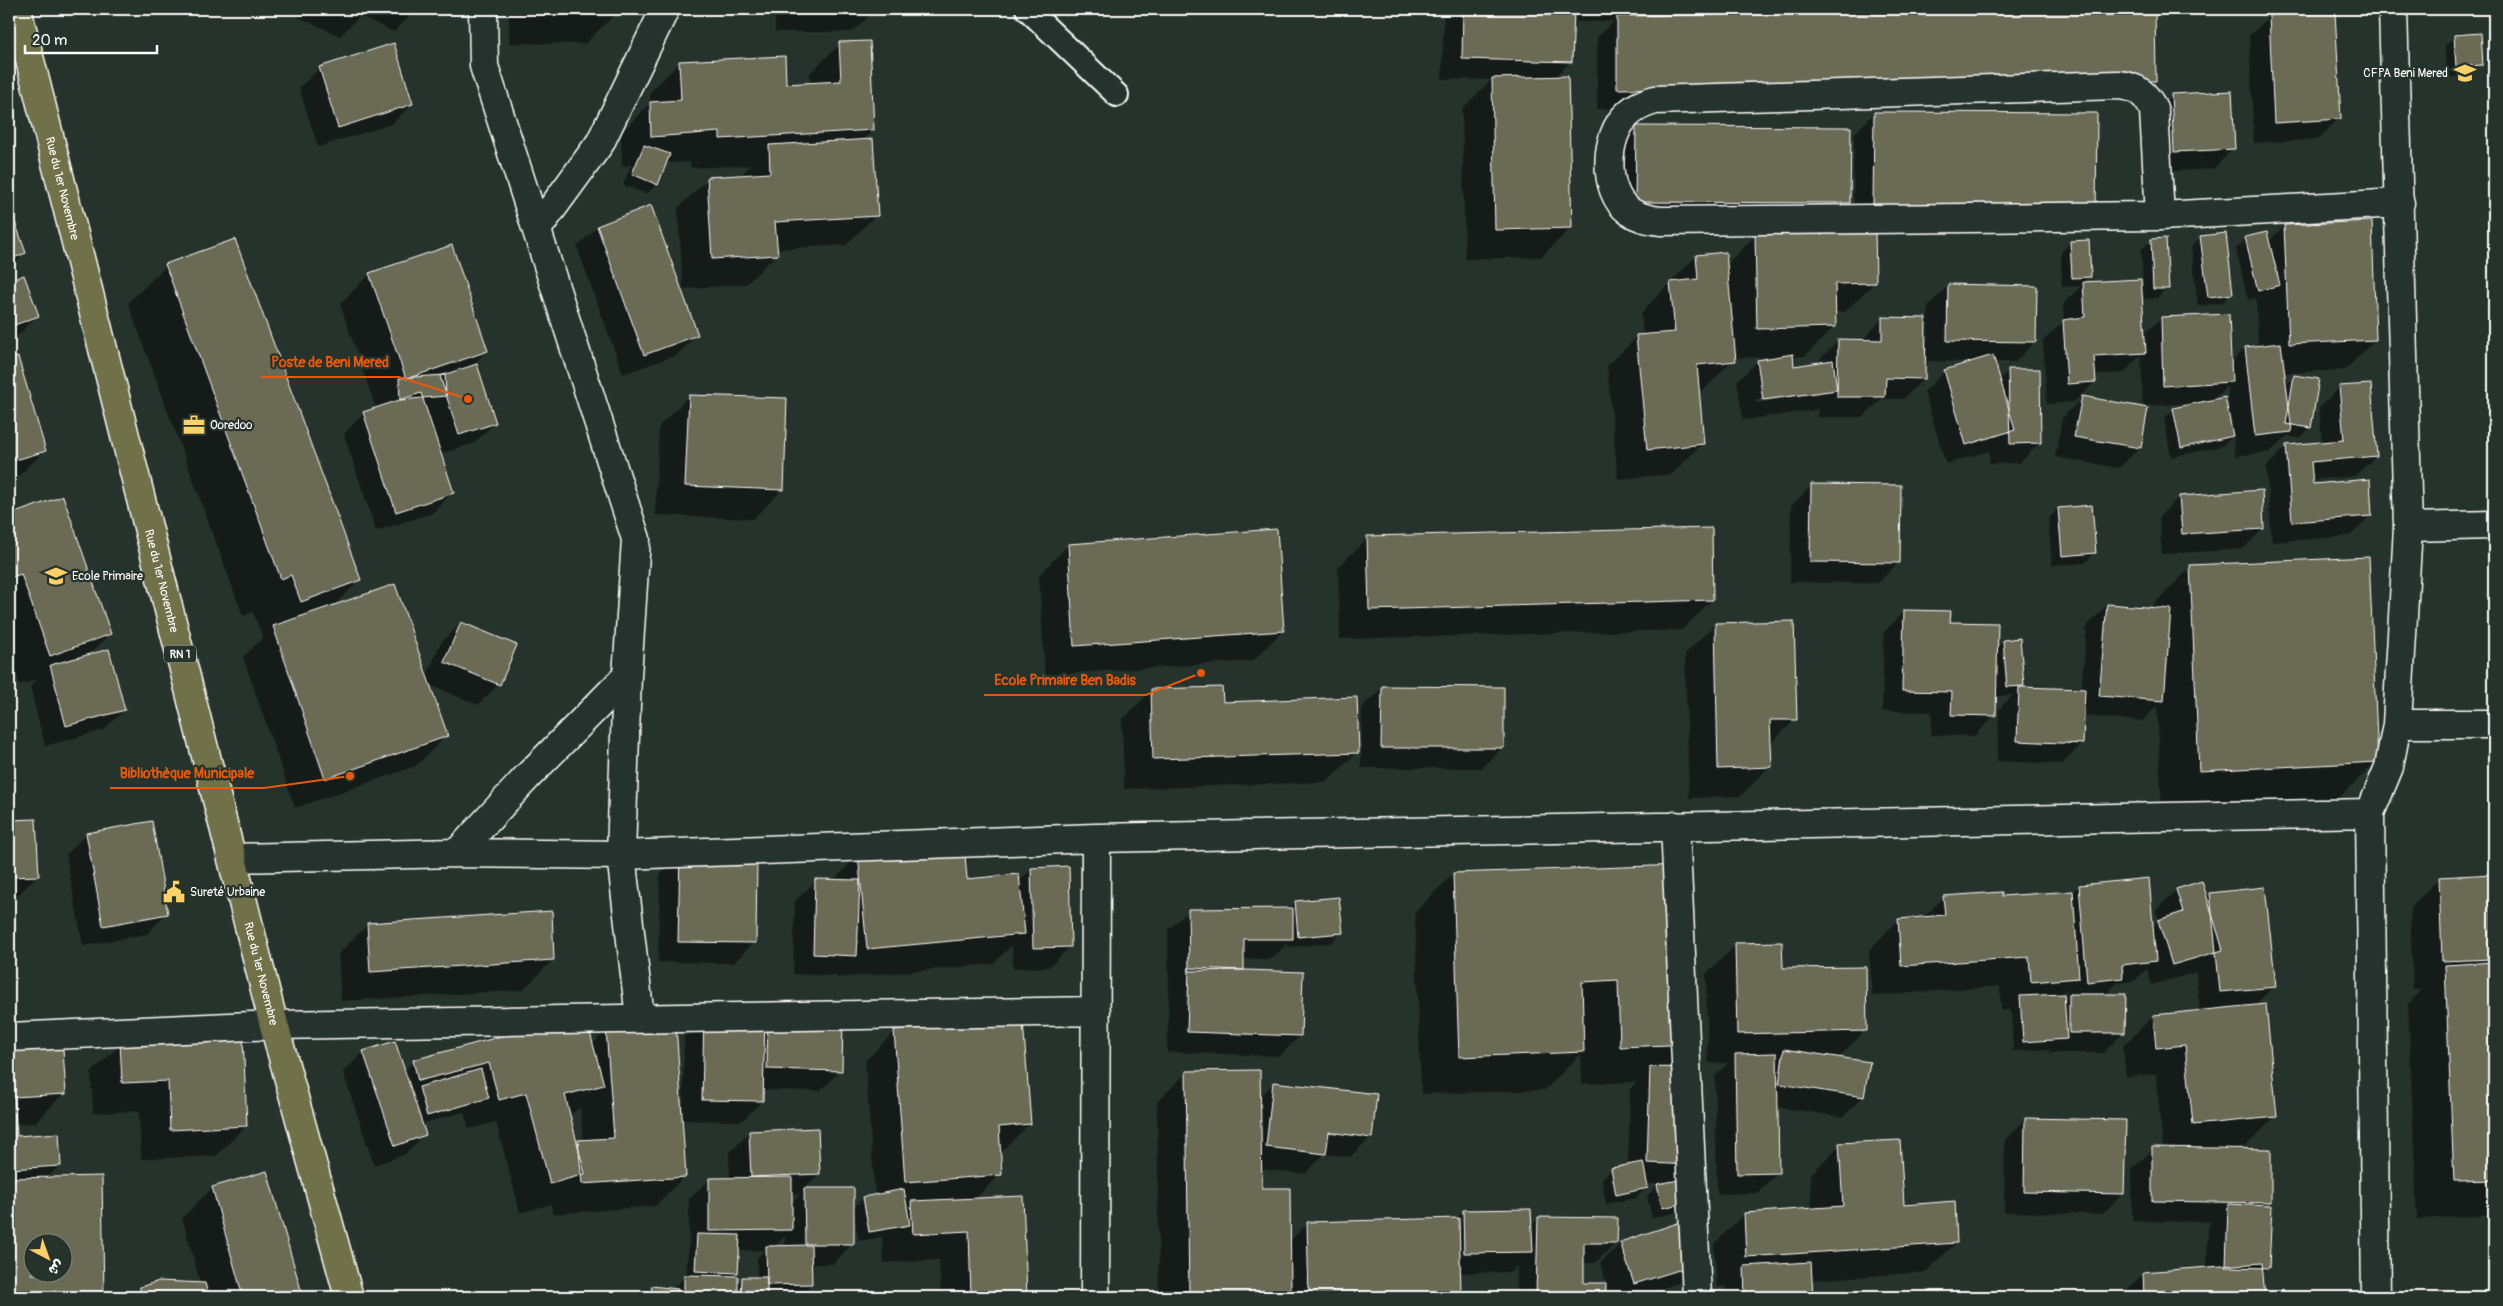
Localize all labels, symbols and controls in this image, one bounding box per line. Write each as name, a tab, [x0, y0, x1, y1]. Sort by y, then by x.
scale bar	[25, 22, 158, 54]
text: 20 m	[32, 31, 67, 50]
school or university icon: CFPA Beni Mered	[2452, 60, 2478, 86]
place label: CFPA Beni Mered	[2363, 66, 2448, 81]
street label: Rue du 1er Novembre	[42, 135, 83, 242]
callout: Poste de Beni Mered	[261, 348, 399, 377]
text: Poste de Beni Mered	[271, 354, 389, 371]
office icon: Ooredoo	[181, 412, 207, 438]
place label: Ooredoo	[210, 418, 253, 433]
street label: Rue du 1er Novembre	[141, 528, 182, 634]
school or university icon: Ecole Primaire	[43, 563, 69, 589]
place label: Ecole Primaire	[72, 569, 143, 584]
road number: RN 1	[164, 646, 196, 662]
callout: Ecole Primaire Ben Badis	[984, 666, 1146, 695]
text: Ecole Primaire Ben Badis	[994, 672, 1136, 689]
callout: Bibliothèque Municipale	[110, 759, 264, 788]
text: Bibliothèque Municipale	[120, 765, 255, 782]
public building icon: Sureté Urbaine	[161, 879, 187, 905]
place label: Sureté Urbaine	[190, 885, 265, 900]
street label: Rue du 1er Novembre	[241, 920, 281, 1027]
north arrow	[22, 1234, 72, 1284]
text: ش	[45, 1256, 68, 1279]

